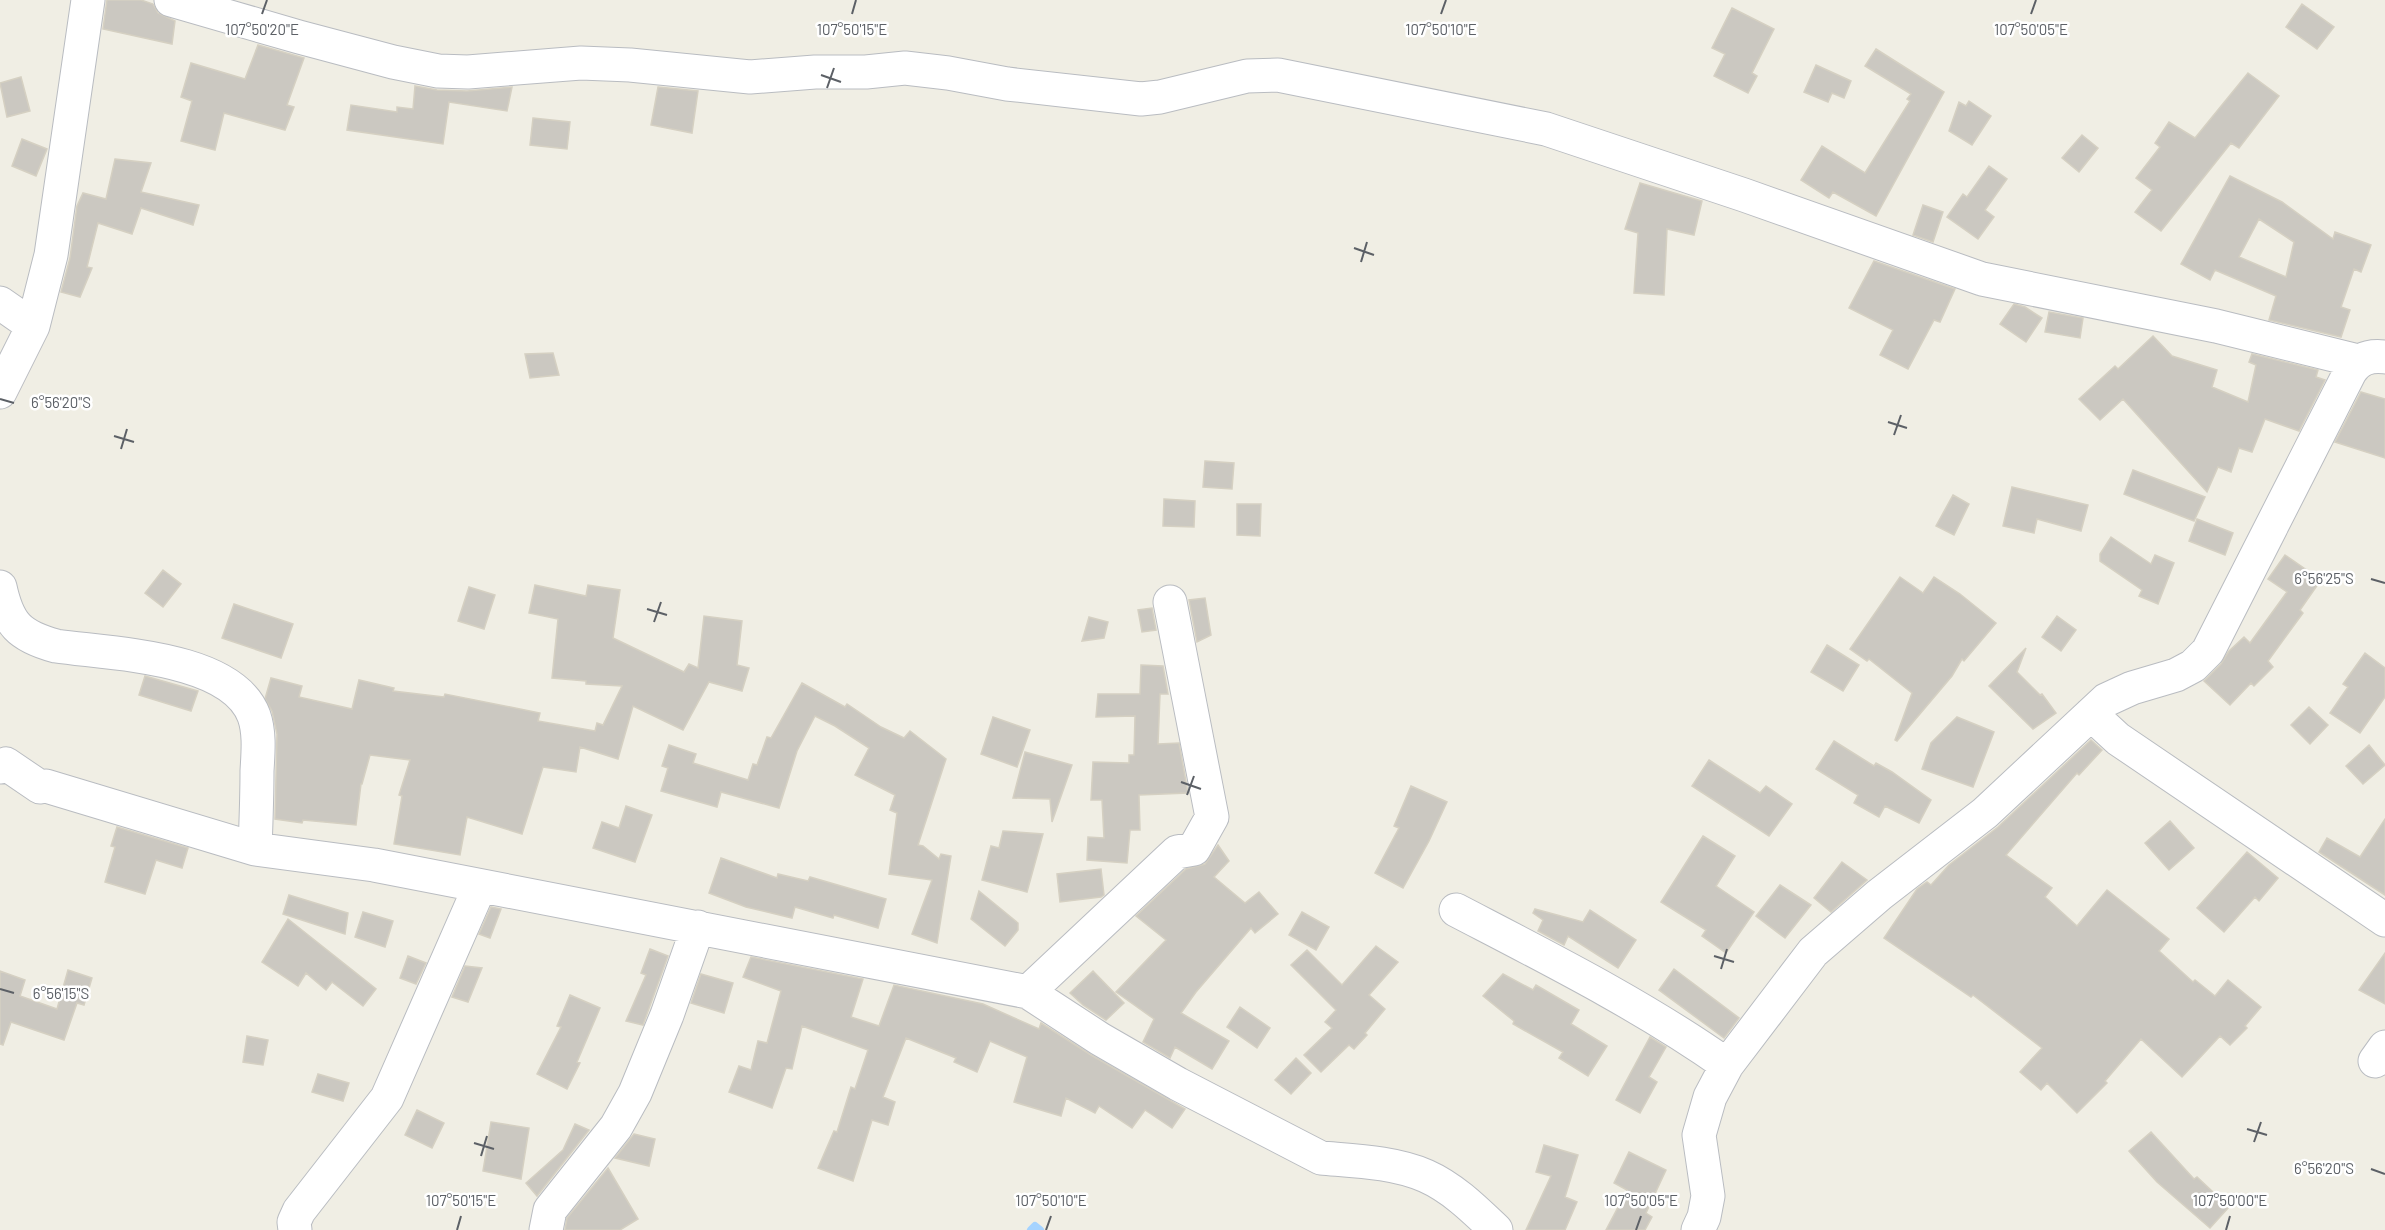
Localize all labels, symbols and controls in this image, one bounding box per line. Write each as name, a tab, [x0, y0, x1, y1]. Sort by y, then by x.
text: 107°50'20"E	[225, 20, 299, 38]
text: 107°50'15"E	[817, 20, 887, 38]
text: 107°50'10"E	[1405, 20, 1477, 38]
text: 107°50'05"E	[1994, 20, 2068, 38]
text: 6°56'20"S	[31, 393, 91, 411]
text: 6°56'25"S	[2294, 569, 2354, 587]
text: 6°56'15"S	[33, 984, 89, 1002]
text: 6°56'20"S	[2294, 1159, 2354, 1177]
text: 107°50'15"E	[426, 1191, 496, 1209]
text: 107°50'10"E	[1015, 1191, 1087, 1209]
text: 107°50'05"E	[1604, 1191, 1678, 1209]
text: 107°50'00"E	[2193, 1191, 2267, 1209]

